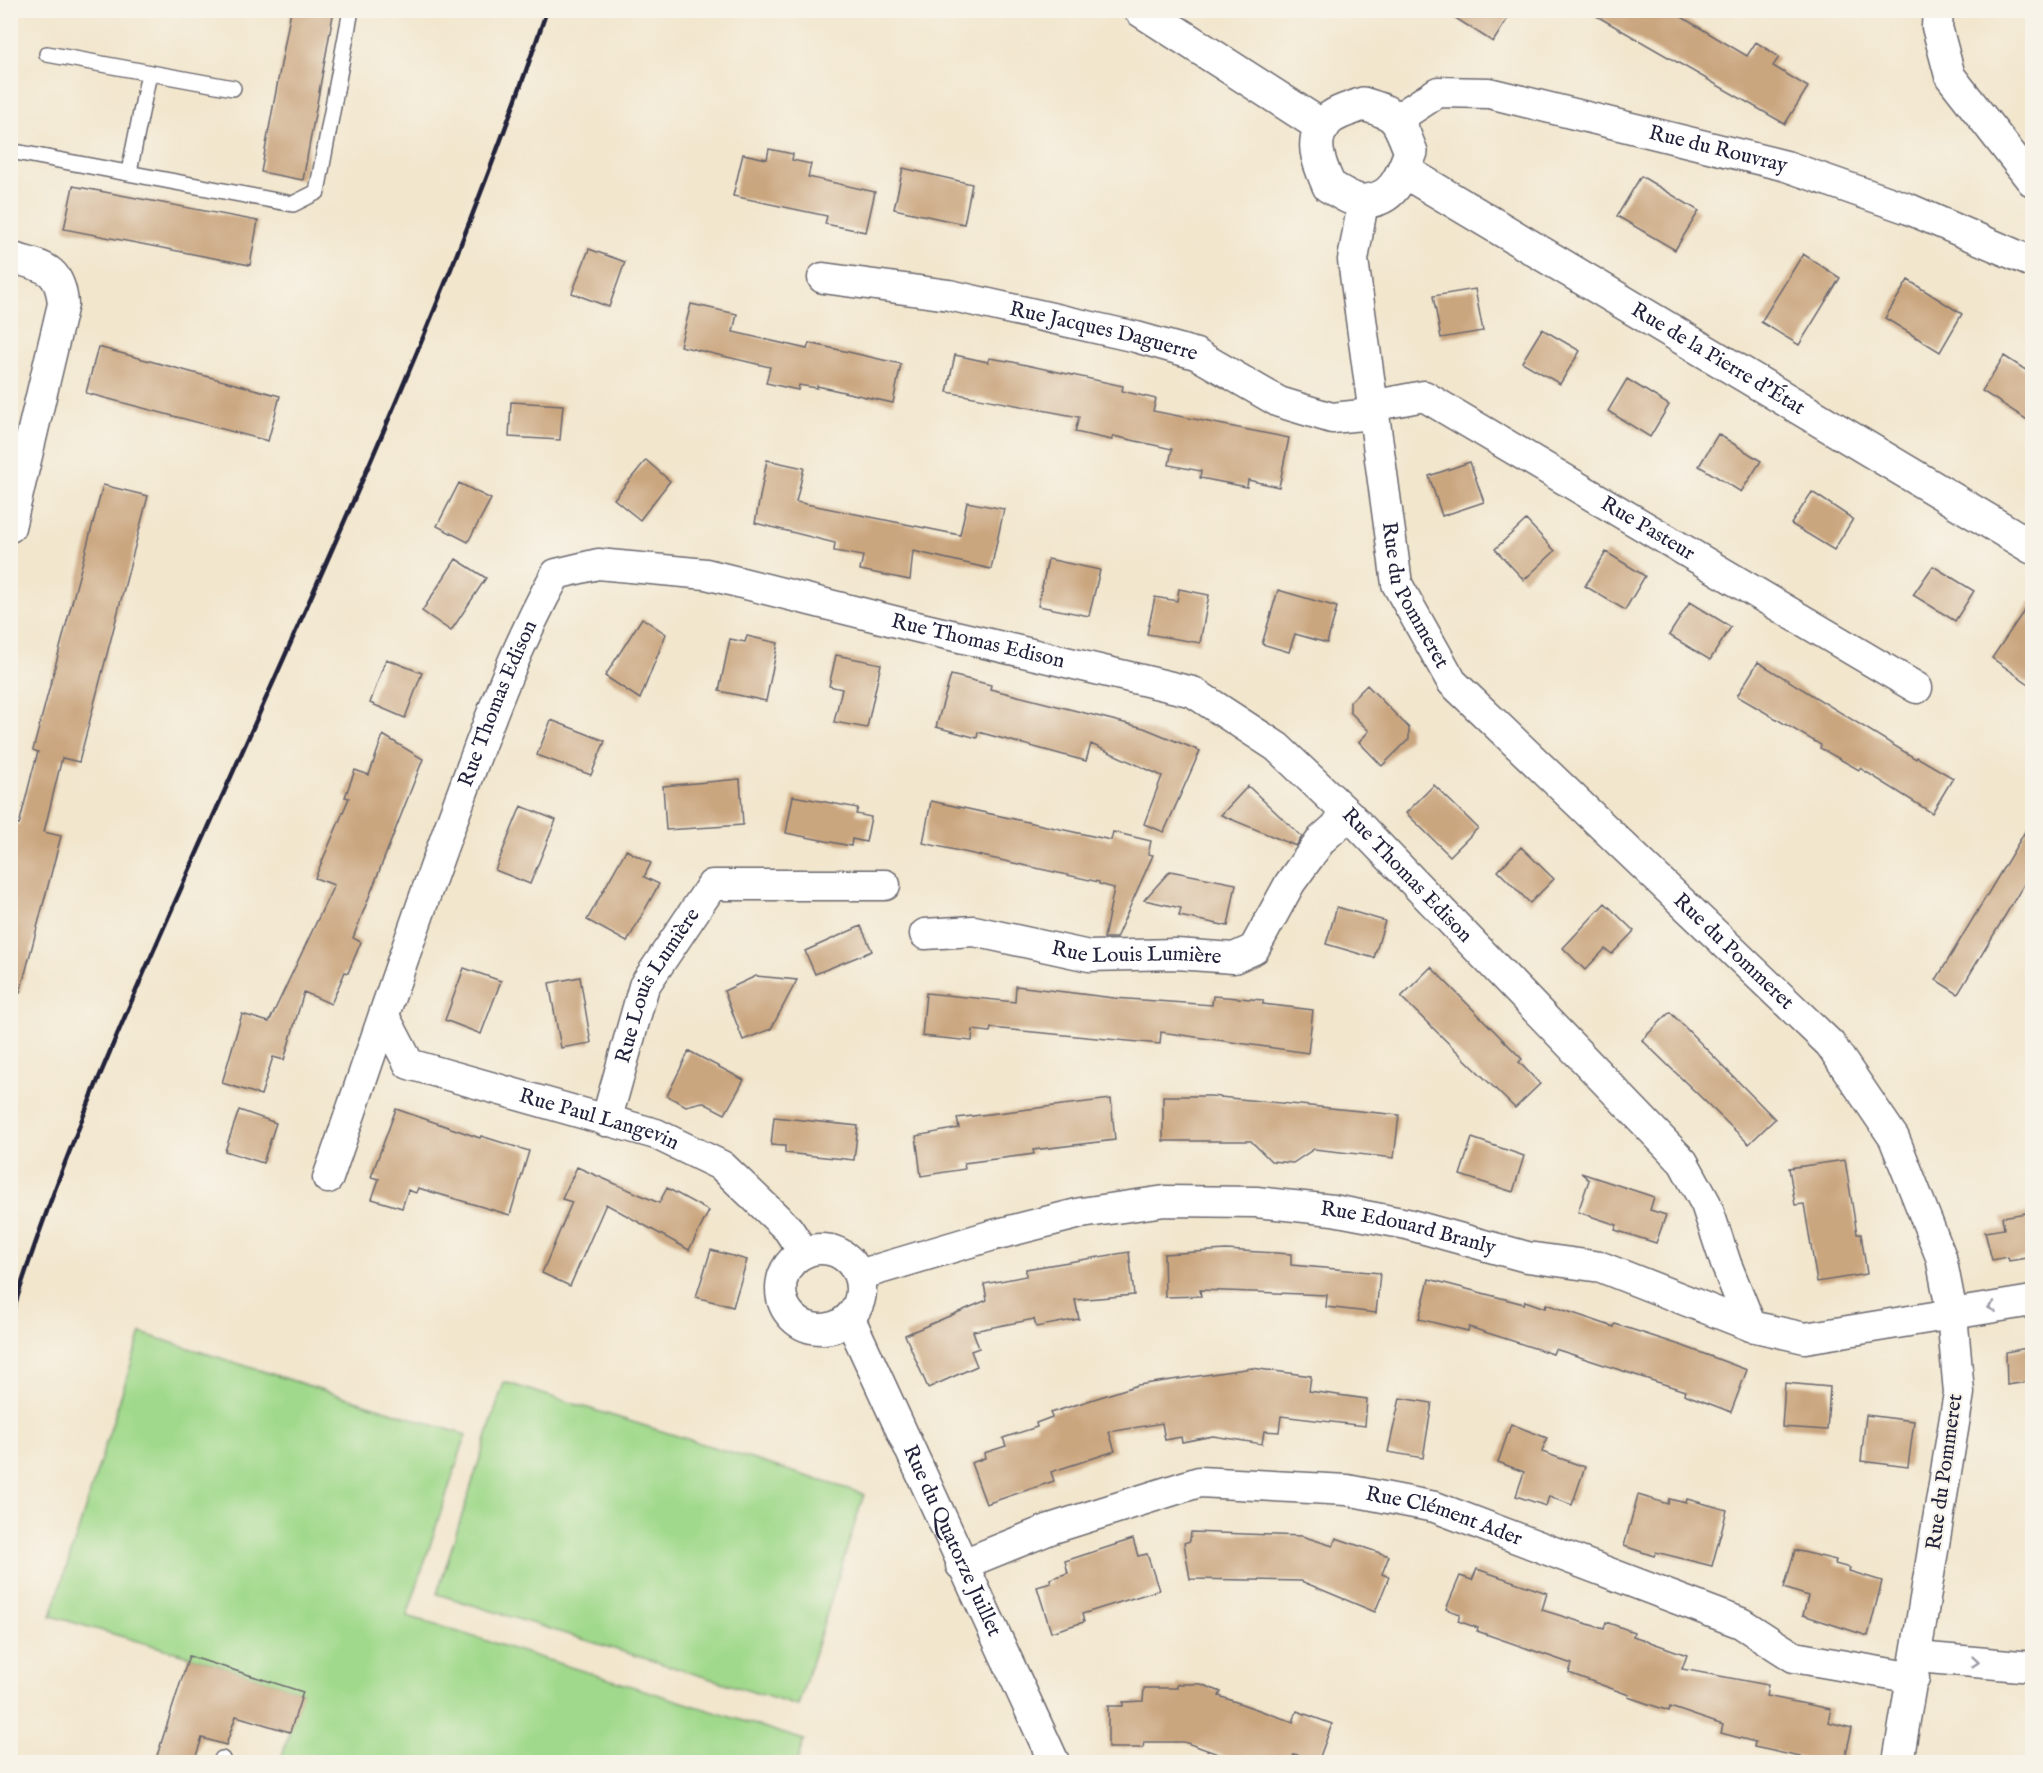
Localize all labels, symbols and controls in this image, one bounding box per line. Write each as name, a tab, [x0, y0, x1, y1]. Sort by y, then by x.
street label: Rue du Rouvray	[1646, 119, 1791, 180]
street label: Rue Jacques Daguerre	[1007, 295, 1201, 367]
street label: Rue de la Pierre d'État	[1626, 297, 1810, 421]
street label: Rue Pasteur	[1596, 490, 1700, 567]
street label: Rue du Pommeret	[1375, 520, 1455, 673]
street label: Rue Thomas Edison	[888, 608, 1067, 675]
street label: Rue Thomas Edison	[452, 616, 544, 791]
street label: Rue Thomas Edison	[1336, 802, 1478, 948]
street label: Rue du Pommeret	[1667, 887, 1800, 1016]
street label: Rue Louis Lumière	[609, 903, 706, 1066]
street label: Rue Louis Lumière	[1049, 935, 1223, 971]
street label: Rue Paul Langevin	[516, 1082, 684, 1157]
street label: Rue Edouard Branly	[1319, 1195, 1499, 1261]
one-way arrow	[1988, 1301, 1997, 1313]
street label: Rue du Pommeret	[1921, 1392, 1969, 1552]
street label: Rue du Quatorze Juillet	[896, 1441, 1008, 1641]
street label: Rue Clément Ader	[1363, 1480, 1526, 1552]
one-way arrow	[1970, 1655, 1979, 1668]

